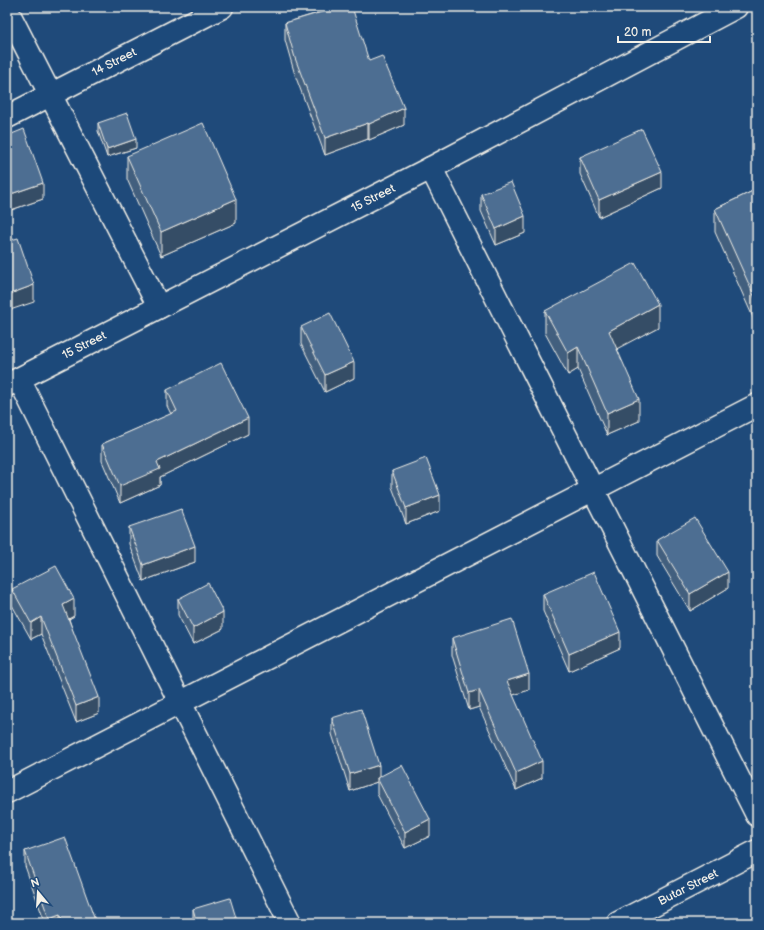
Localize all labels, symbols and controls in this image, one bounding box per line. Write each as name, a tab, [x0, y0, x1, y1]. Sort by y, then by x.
scale bar	[618, 18, 710, 44]
text: 20 m	[624, 25, 651, 40]
street label: 14 Street	[89, 45, 139, 80]
street label: 15 Street	[349, 181, 398, 216]
street label: 15 Street	[60, 328, 109, 363]
street label: Butar Street	[656, 866, 721, 909]
north arrow	[18, 872, 58, 912]
text: N	[29, 876, 41, 890]

